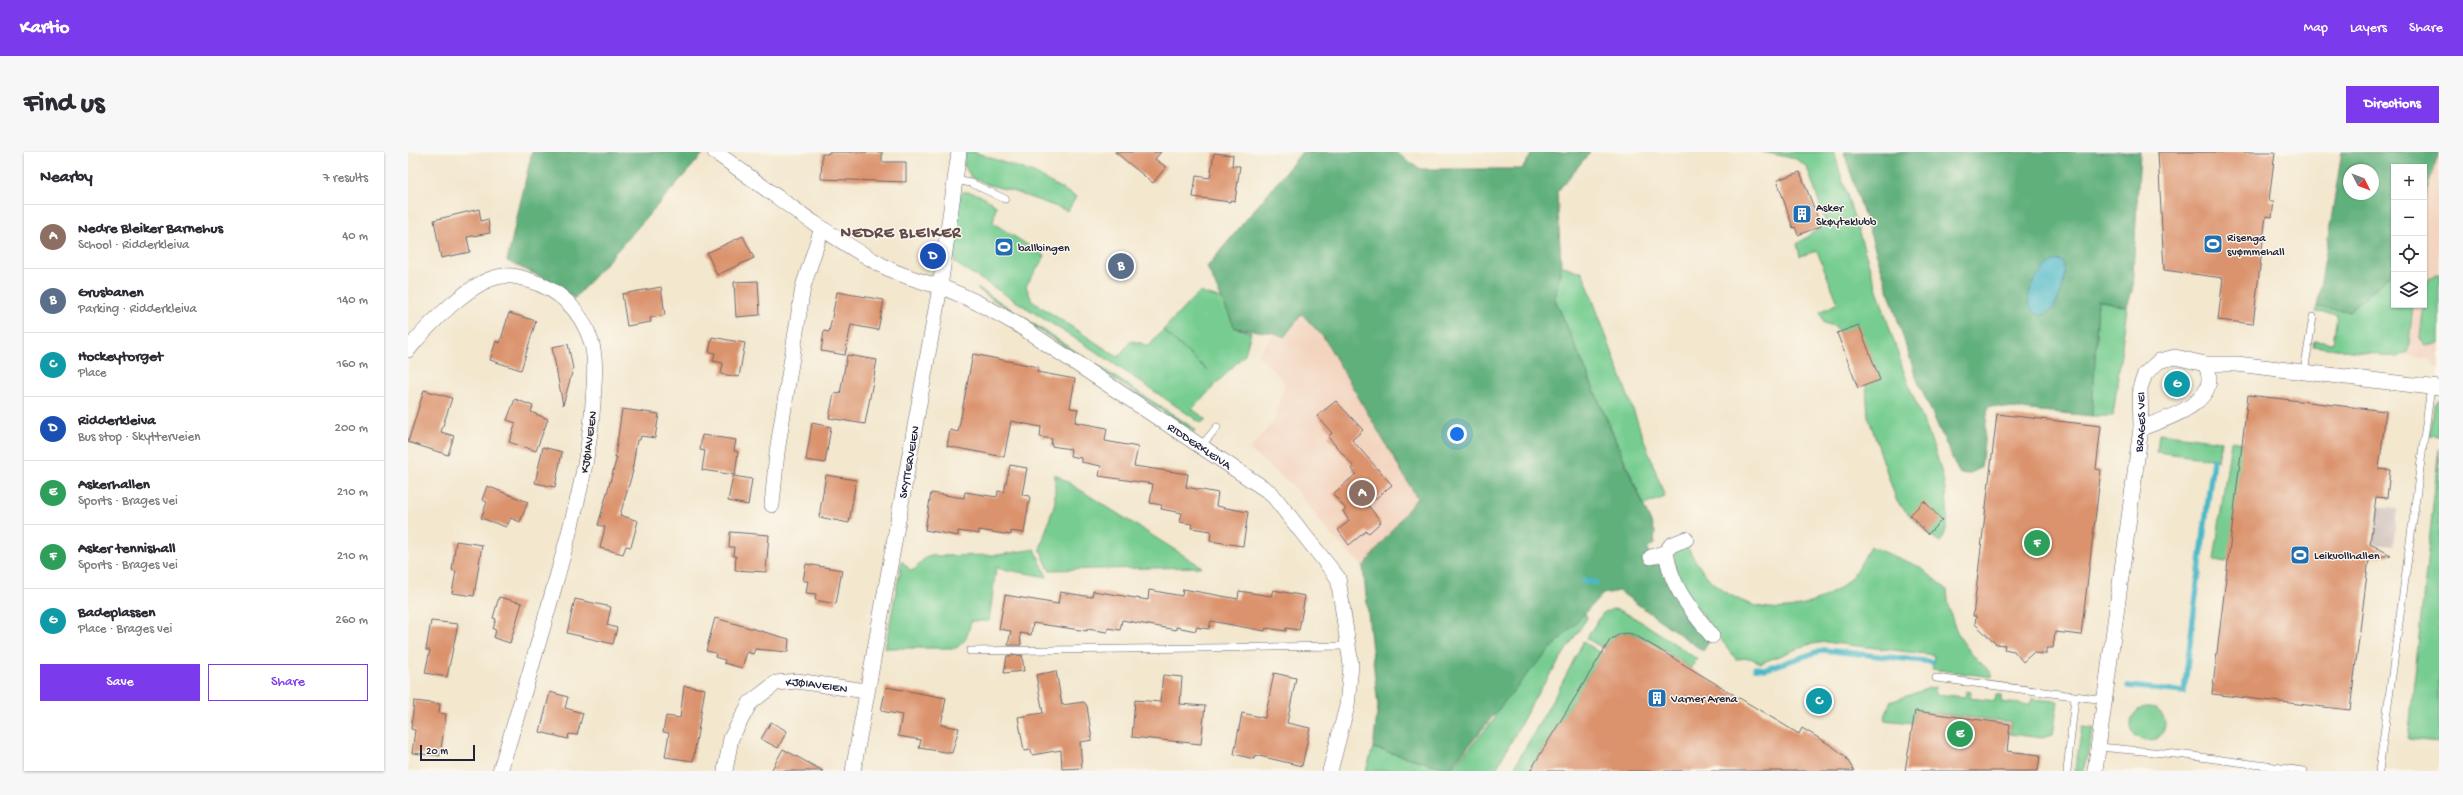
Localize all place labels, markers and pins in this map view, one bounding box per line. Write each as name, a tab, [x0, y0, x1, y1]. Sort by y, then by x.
place label: Asker Skøyteklubb	[1816, 202, 1877, 230]
building icon: Asker Skøyteklubb	[1791, 203, 1813, 225]
place label: Risenga svømmehall	[2227, 232, 2285, 260]
sports icon: Risenga svømmehall	[2202, 233, 2224, 255]
sports icon: ballbingen	[993, 236, 1015, 258]
pin: D	[920, 241, 946, 271]
place label: ballbingen	[1018, 242, 1070, 256]
pin: B	[1108, 251, 1134, 281]
pin: G	[2164, 369, 2190, 399]
pin: A	[1349, 478, 1375, 508]
pin: F	[2024, 528, 2050, 558]
sports icon: Leikvollhallen	[2289, 544, 2311, 566]
place label: Leikvollhallen	[2314, 550, 2380, 564]
pin: C	[1806, 686, 1832, 716]
building icon: Varner Arena	[1646, 687, 1668, 709]
place label: Varner Arena	[1670, 693, 1738, 707]
pin: E	[1947, 719, 1973, 749]

